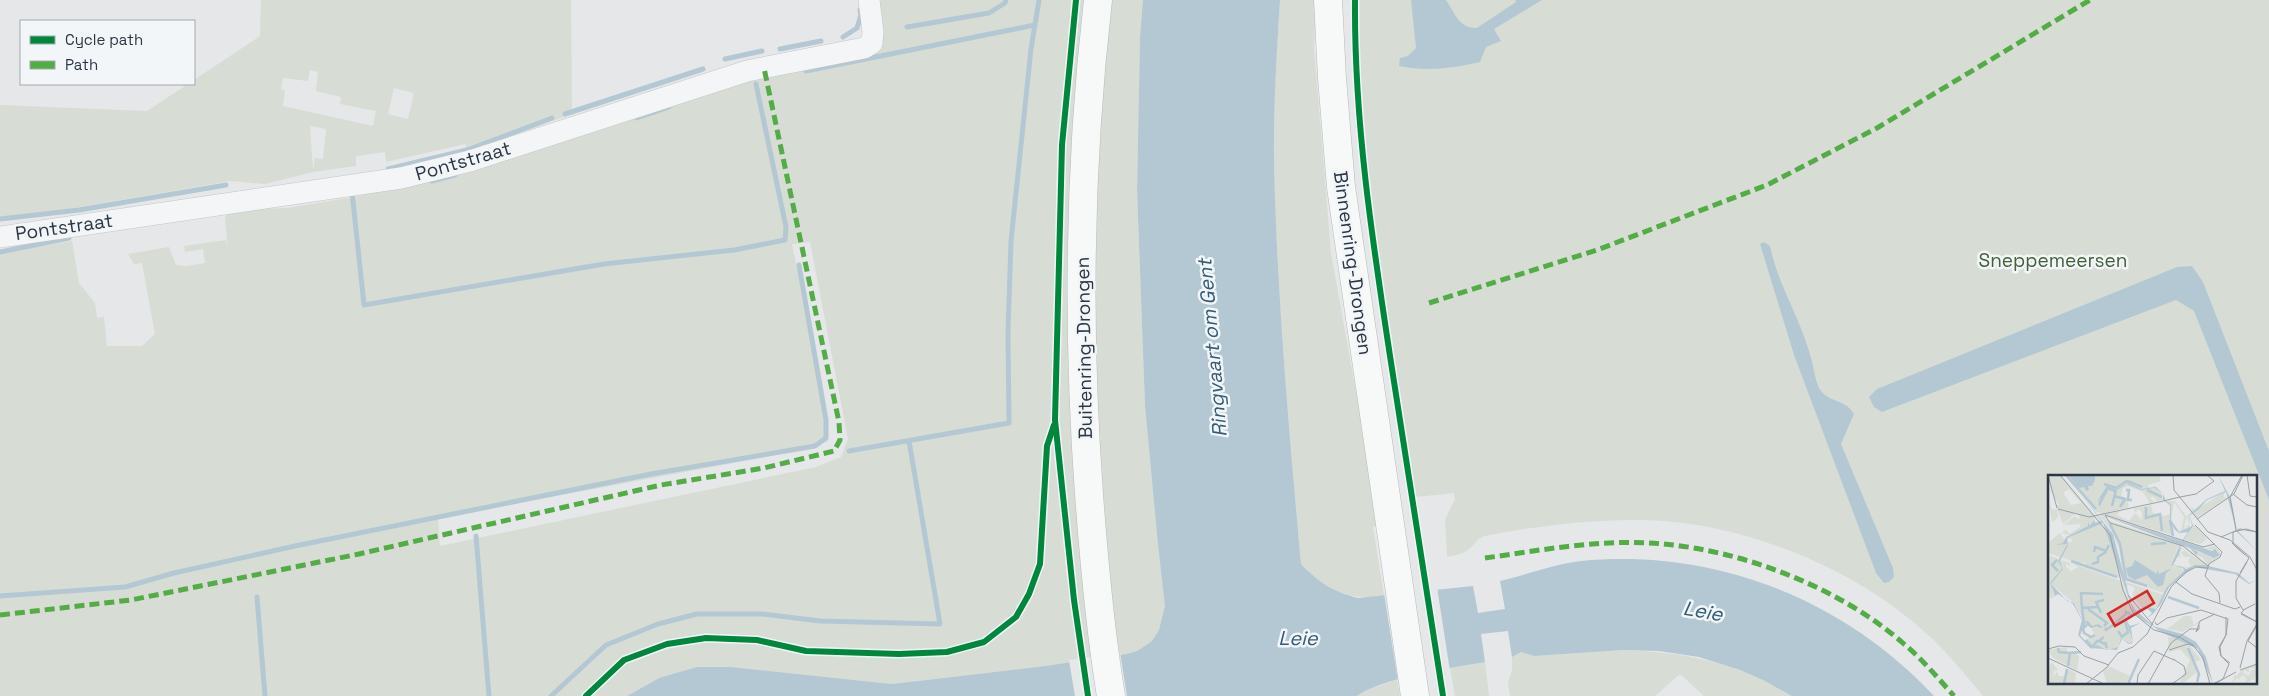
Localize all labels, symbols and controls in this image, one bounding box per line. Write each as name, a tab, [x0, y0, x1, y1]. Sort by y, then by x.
legend	[20, 20, 195, 85]
text: Cycle path	[65, 30, 143, 49]
text: Path	[65, 55, 98, 74]
street label: Pontstraat	[412, 135, 514, 187]
street label: Binnenring-Drongen	[1328, 169, 1378, 357]
street label: Pontstraat	[14, 208, 114, 246]
park label: Sneppemeersen	[1979, 248, 2127, 273]
water label: Ringvaart om Gent	[1191, 256, 1233, 438]
street label: Buitenring-Drongen	[1070, 257, 1098, 439]
inset map	[2048, 475, 2256, 684]
water label: Leie	[1681, 595, 1726, 627]
water label: Leie	[1278, 625, 1319, 651]

